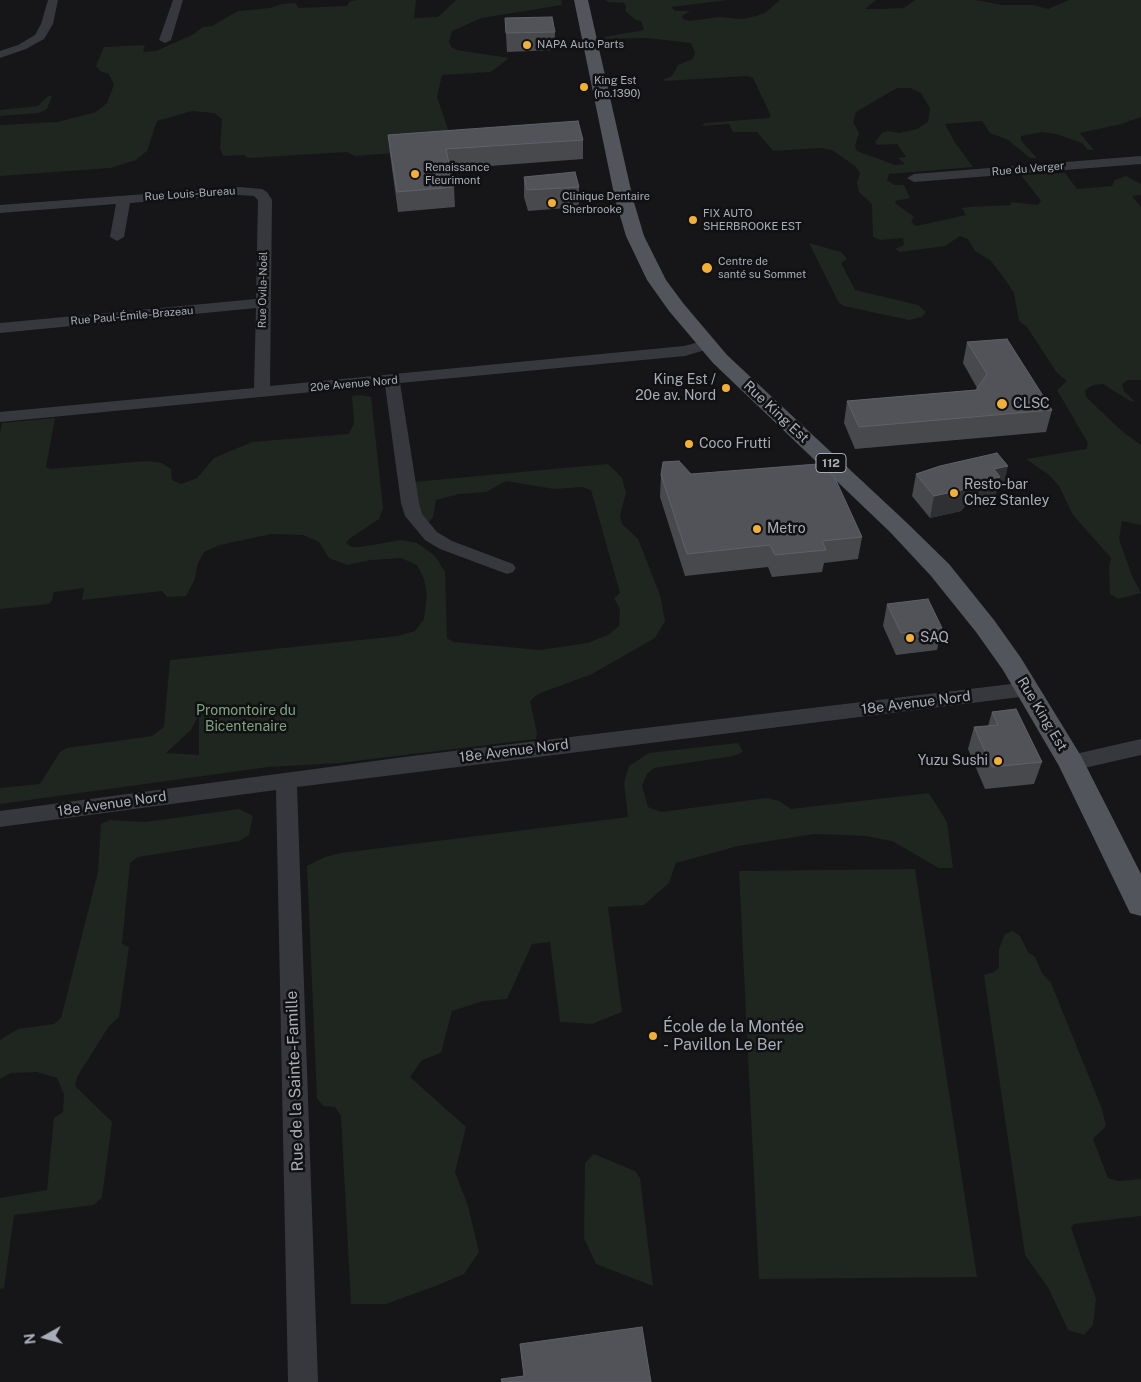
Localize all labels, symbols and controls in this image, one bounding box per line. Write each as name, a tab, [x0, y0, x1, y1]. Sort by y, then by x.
place label: NAPA Auto Parts	[537, 38, 624, 52]
marker: NAPA Auto Parts	[521, 39, 533, 51]
place label: King Est (no.1390)	[594, 74, 641, 100]
marker: King Est (no.1390)	[578, 81, 590, 93]
street label: Rue du Verger	[991, 159, 1065, 179]
place label: Renaissance Fleurimont	[425, 161, 489, 187]
marker: Renaissance Fleurimont	[409, 168, 421, 180]
street label: Rue Louis-Bureau	[144, 184, 236, 204]
place label: Clinique Dentaire Sherbrooke	[562, 190, 650, 216]
marker: Clinique Dentaire Sherbrooke	[546, 197, 558, 209]
place label: FIX AUTO SHERBROOKE EST	[703, 207, 802, 233]
marker: FIX AUTO SHERBROOKE EST	[687, 214, 699, 226]
street label: Rue Ovila-Noël	[256, 252, 270, 328]
place label: Centre de santé su Sommet	[718, 255, 806, 281]
marker: Centre de santé su Sommet	[700, 261, 714, 275]
street label: Rue Paul-Émile-Brazeau	[70, 304, 194, 328]
place label: King Est / 20e av. Nord	[635, 372, 716, 404]
street label: 20e Avenue Nord	[310, 374, 398, 394]
street label: Rue King Est	[740, 378, 812, 446]
marker: King Est / 20e av. Nord	[720, 382, 732, 394]
place label: CLSC	[1013, 396, 1050, 412]
marker: CLSC	[995, 397, 1009, 411]
place label: Coco Frutti	[699, 436, 771, 452]
marker: Coco Frutti	[683, 438, 695, 450]
road number: 112	[816, 453, 846, 472]
place label: Resto-bar Chez Stanley	[964, 477, 1049, 510]
marker: Resto-bar Chez Stanley	[948, 487, 960, 499]
place label: Metro	[767, 521, 806, 537]
marker: Metro	[751, 523, 763, 535]
place label: SAQ	[920, 630, 949, 646]
marker: SAQ	[904, 632, 916, 644]
street label: Rue King Est	[1013, 674, 1071, 754]
street label: 18e Avenue Nord	[861, 688, 971, 718]
park label: Promontoire du Bicentenaire	[196, 703, 296, 736]
street label: 18e Avenue Nord	[459, 736, 569, 766]
place label: Yuzu Sushi	[918, 753, 988, 769]
marker: Yuzu Sushi	[992, 755, 1004, 767]
street label: 18e Avenue Nord	[57, 788, 167, 820]
street label: Rue de la Sainte-Famille	[282, 990, 308, 1172]
place label: École de la Montée - Pavillon Le Ber	[663, 1017, 804, 1055]
marker: École de la Montée - Pavillon Le Ber	[647, 1030, 659, 1042]
north arrow	[20, 1312, 70, 1362]
text: N	[22, 1332, 39, 1345]

